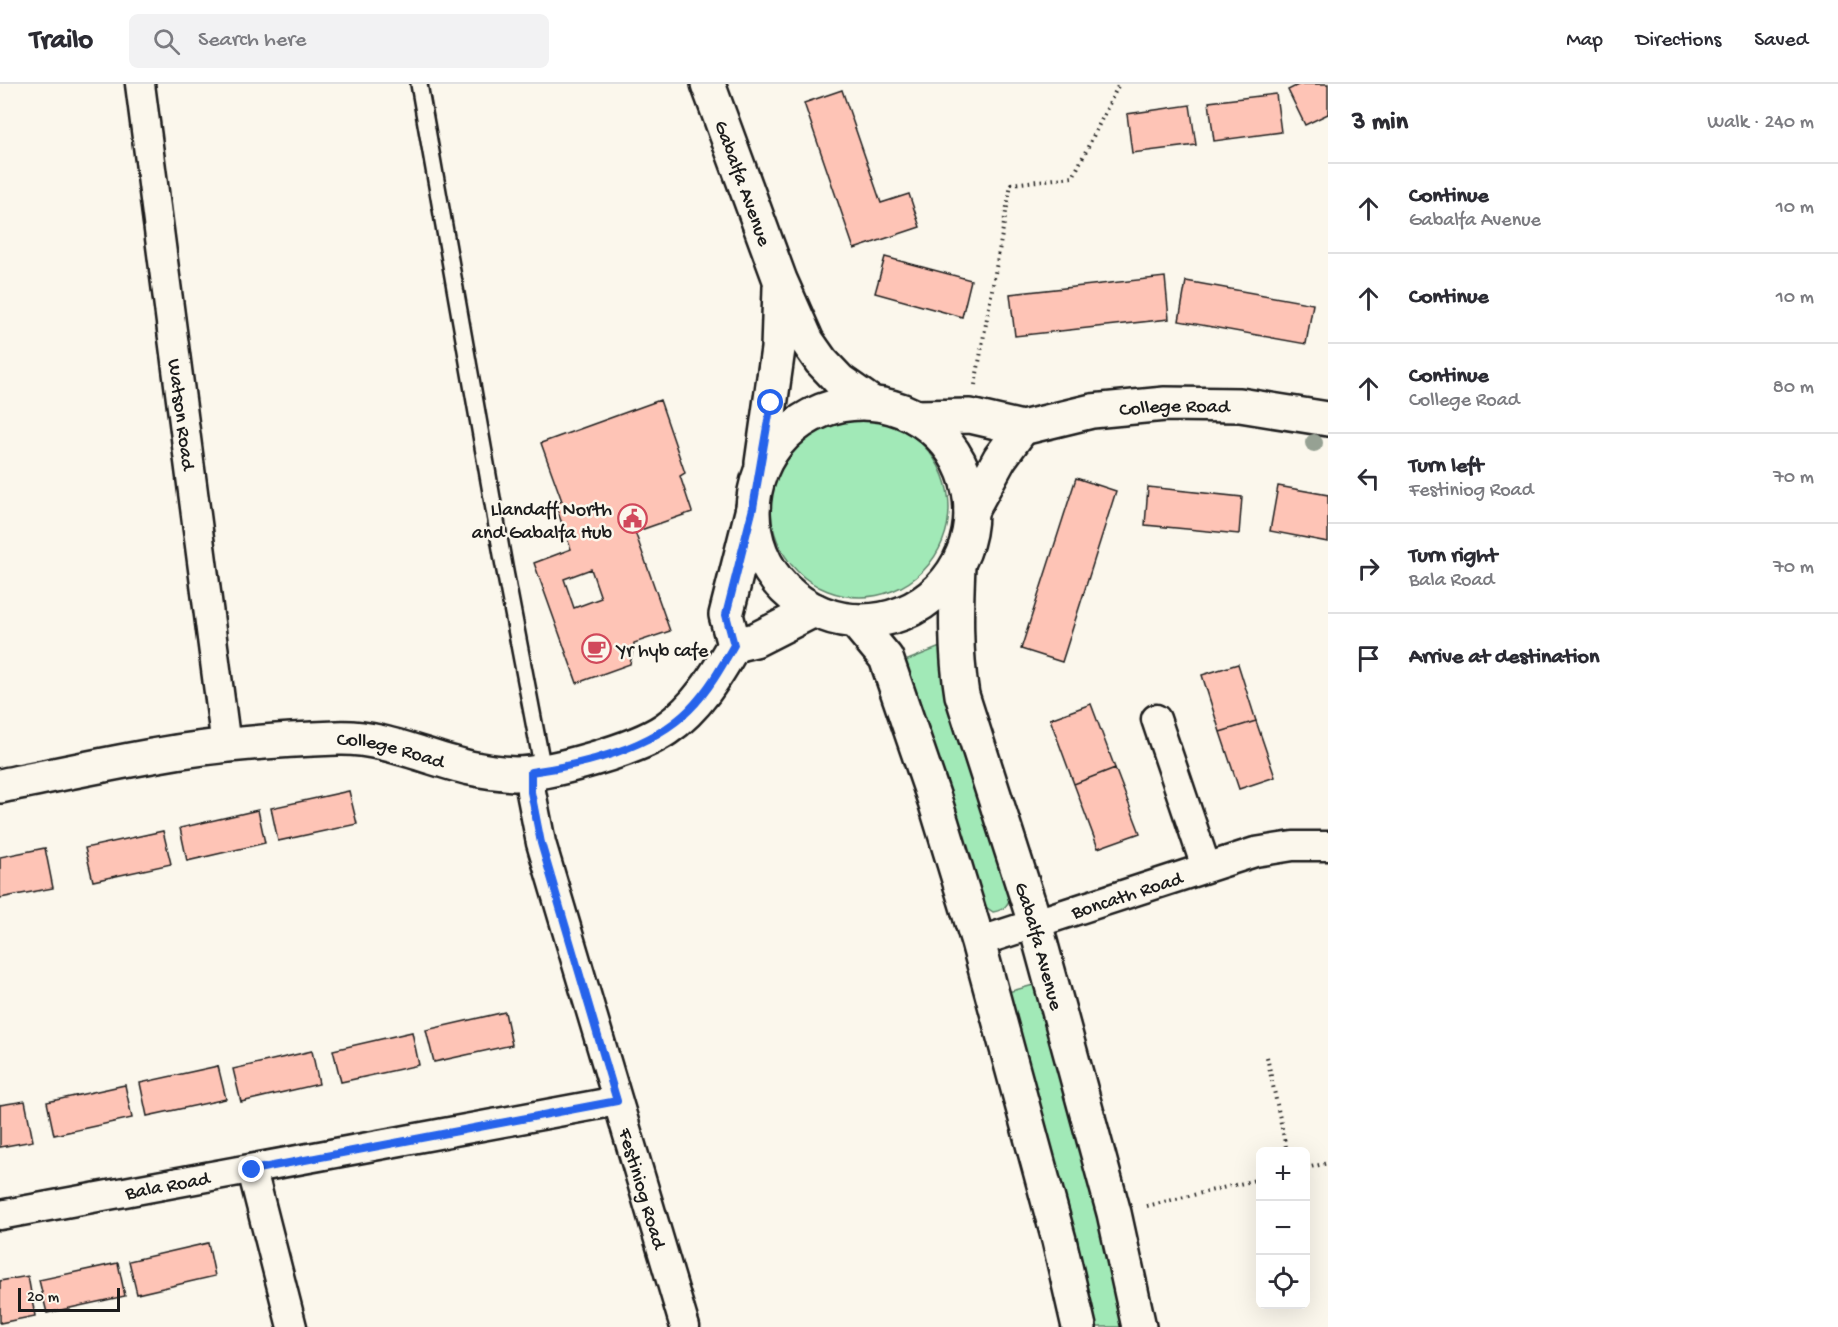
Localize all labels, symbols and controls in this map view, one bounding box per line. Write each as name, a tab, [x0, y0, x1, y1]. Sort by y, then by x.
search box	[129, 14, 549, 68]
text: Trailo	[30, 25, 93, 58]
icon: search	[150, 25, 183, 58]
text: Search here	[198, 28, 306, 54]
text: Map	[1566, 29, 1603, 54]
text: Directions	[1636, 29, 1721, 54]
text: Saved	[1754, 29, 1808, 54]
text: 3 min	[1352, 108, 1408, 139]
text: Walk · 240 m	[1707, 112, 1814, 135]
street label: Gabalfa Avenue	[707, 118, 775, 250]
text: Continue	[1409, 184, 1489, 210]
icon: ahead	[1352, 192, 1385, 225]
text: 10 m	[1776, 197, 1814, 220]
text: Gabalfa Avenue	[1409, 210, 1541, 233]
icon: ahead	[1352, 282, 1385, 315]
text: Continue	[1409, 285, 1489, 311]
text: 10 m	[1776, 287, 1814, 310]
street label: Watson Road	[161, 358, 198, 474]
text: Continue	[1409, 364, 1489, 390]
icon: ahead	[1352, 372, 1385, 405]
text: 80 m	[1773, 377, 1814, 400]
route start	[757, 389, 783, 415]
text: College Road	[1409, 390, 1519, 413]
street label: College Road	[1118, 396, 1232, 423]
text: Turn left	[1409, 454, 1483, 480]
icon: left	[1352, 462, 1385, 495]
text: 70 m	[1773, 467, 1814, 490]
text: Festiniog Road	[1409, 480, 1533, 503]
place label: Llandaff North and Gabalfa Hub	[472, 500, 612, 546]
public building icon: Llandaff North and Gabalfa Hub	[617, 503, 649, 535]
text: Turn right	[1409, 544, 1497, 570]
icon: right	[1352, 552, 1385, 585]
text: 70 m	[1773, 557, 1814, 580]
text: Bala Road	[1409, 570, 1494, 593]
cafe icon: Yr hyb cafe	[580, 633, 612, 665]
place label: Yr hyb cafe	[615, 641, 709, 664]
icon: arrive	[1352, 642, 1385, 675]
text: Arrive at destination	[1409, 645, 1599, 671]
street label: College Road	[337, 730, 449, 776]
street label: Boncath Road	[1068, 868, 1188, 926]
street label: Gabalfa Avenue	[1008, 880, 1066, 1014]
street label: Festiniog Road	[611, 1125, 670, 1254]
map controls	[1256, 1147, 1310, 1309]
button: +	[1256, 1147, 1310, 1201]
route end	[238, 1156, 264, 1182]
street label: Bala Road	[123, 1168, 214, 1207]
button: −	[1256, 1201, 1310, 1255]
button: locate	[1256, 1255, 1310, 1309]
scale bar	[18, 1285, 120, 1312]
text: 20 m	[27, 1289, 59, 1308]

